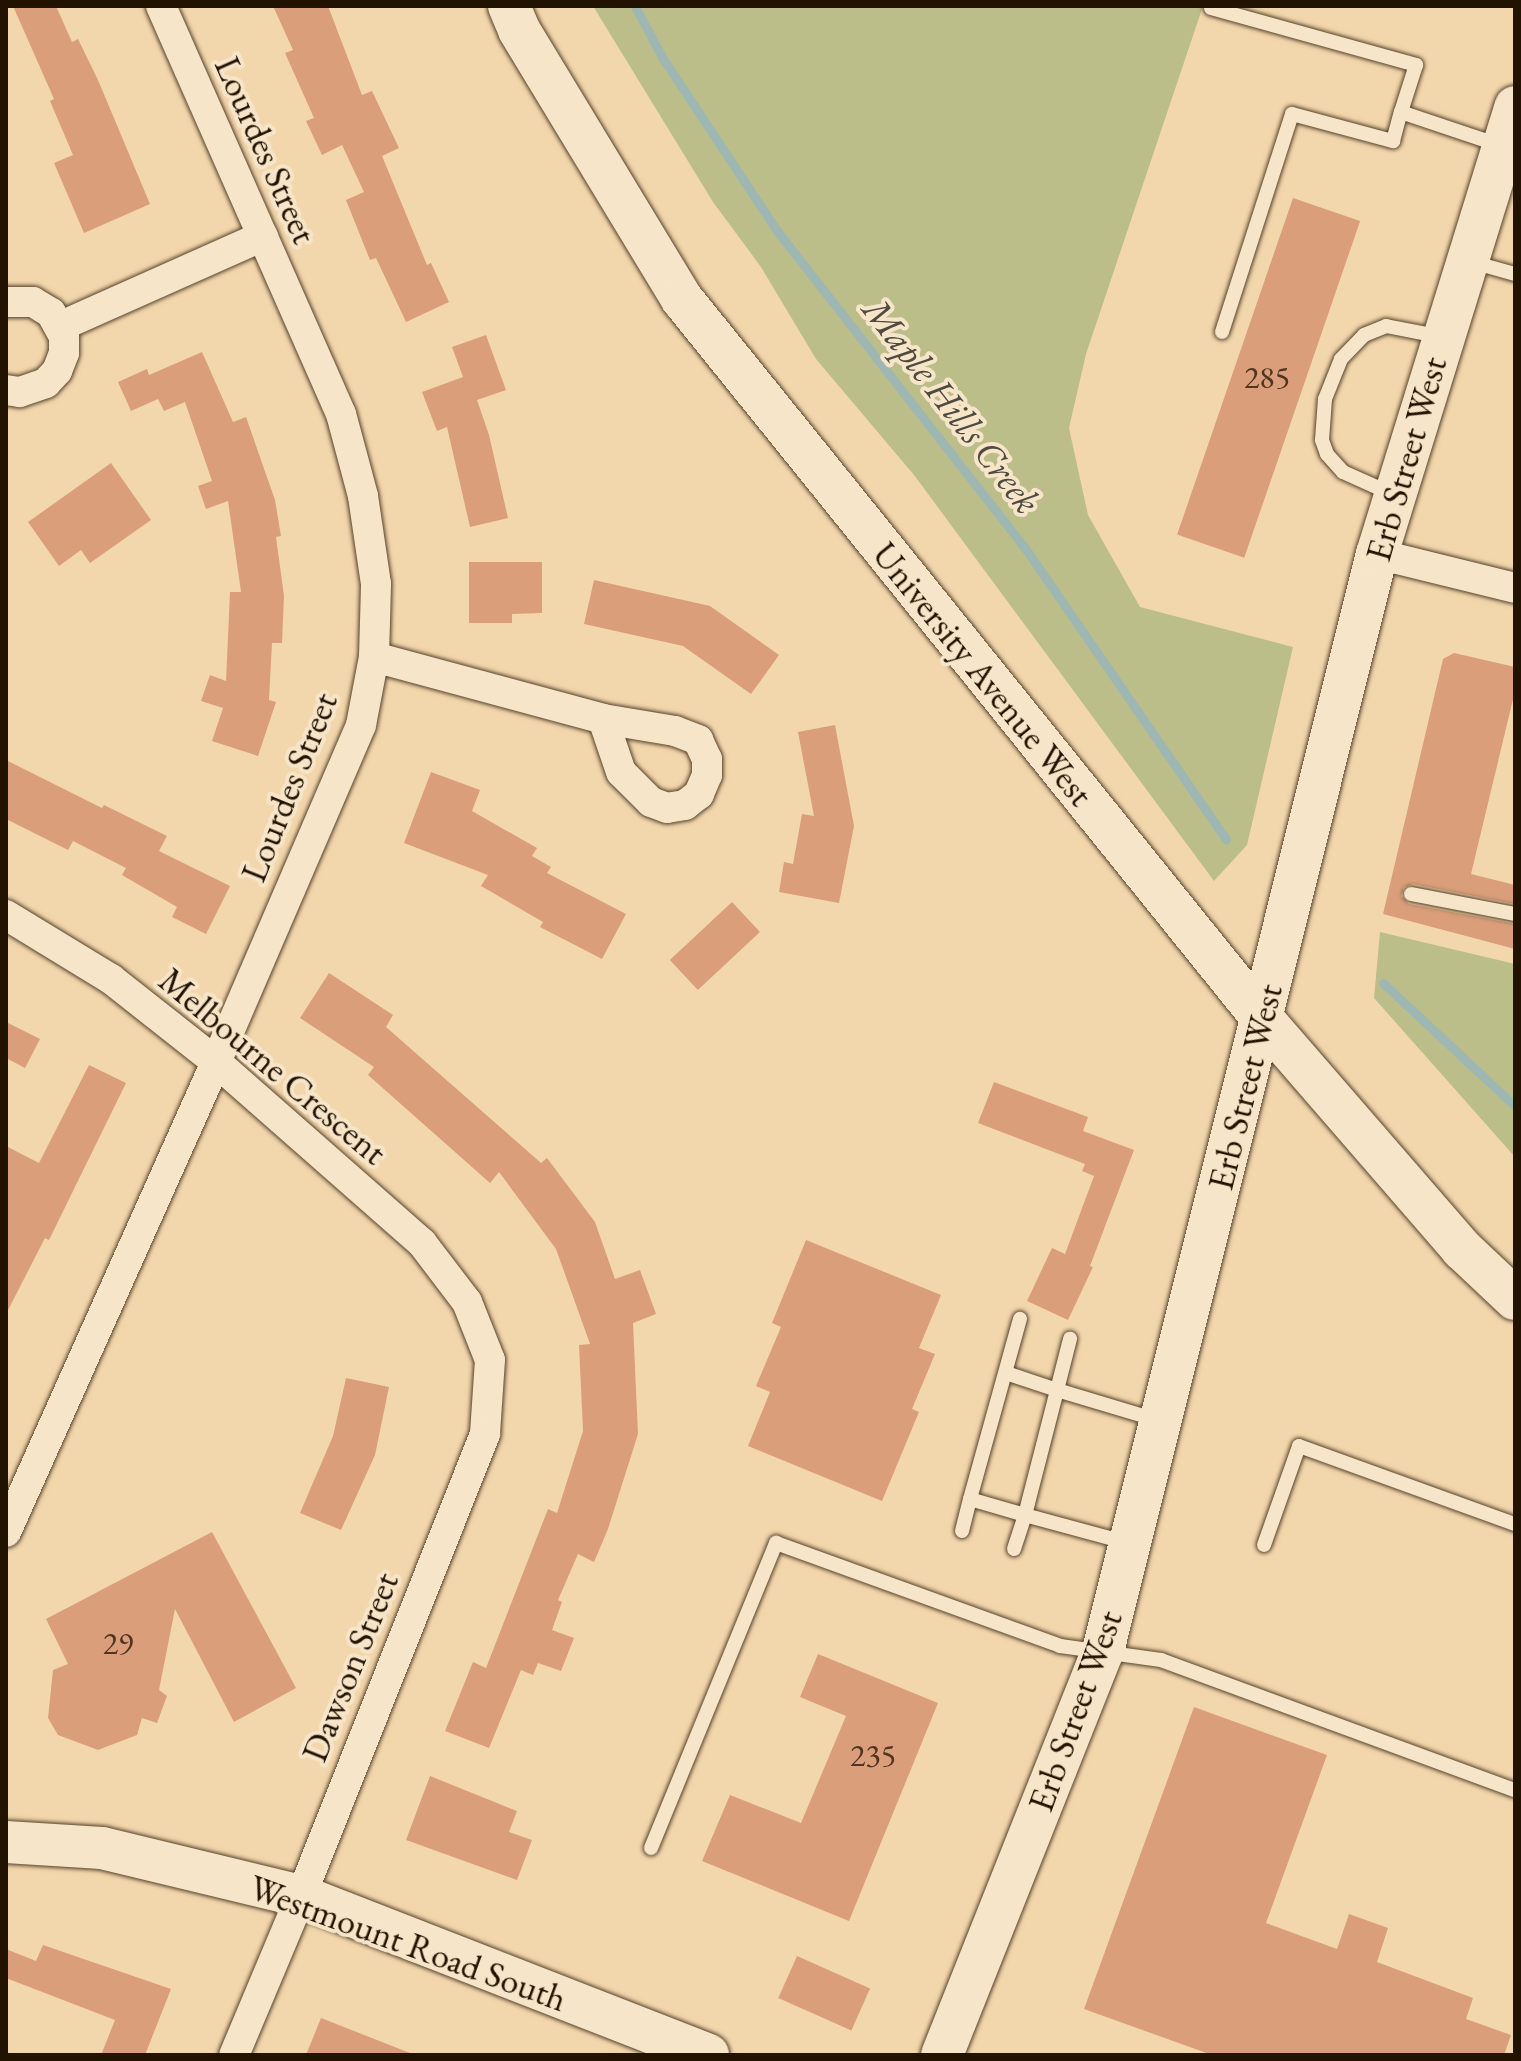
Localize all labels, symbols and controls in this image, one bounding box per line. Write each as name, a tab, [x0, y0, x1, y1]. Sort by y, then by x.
street label: Lourdes Street	[206, 50, 326, 250]
water label: Maple Hills Creek	[853, 288, 1051, 522]
street label: Erb Street West	[1356, 352, 1456, 566]
house number: 285	[1244, 358, 1290, 396]
street label: University Avenue West	[863, 533, 1103, 815]
street label: Lourdes Street	[232, 686, 346, 888]
street label: Melbourne Crescent	[151, 958, 395, 1174]
street label: Erb Street West	[1199, 980, 1291, 1194]
street label: Dawson Street	[292, 1566, 408, 1768]
street label: Erb Street West	[1019, 1605, 1131, 1817]
house number: 29	[103, 1624, 133, 1662]
house number: 235	[850, 1736, 896, 1774]
street label: Westmount Road South	[243, 1865, 573, 2021]

